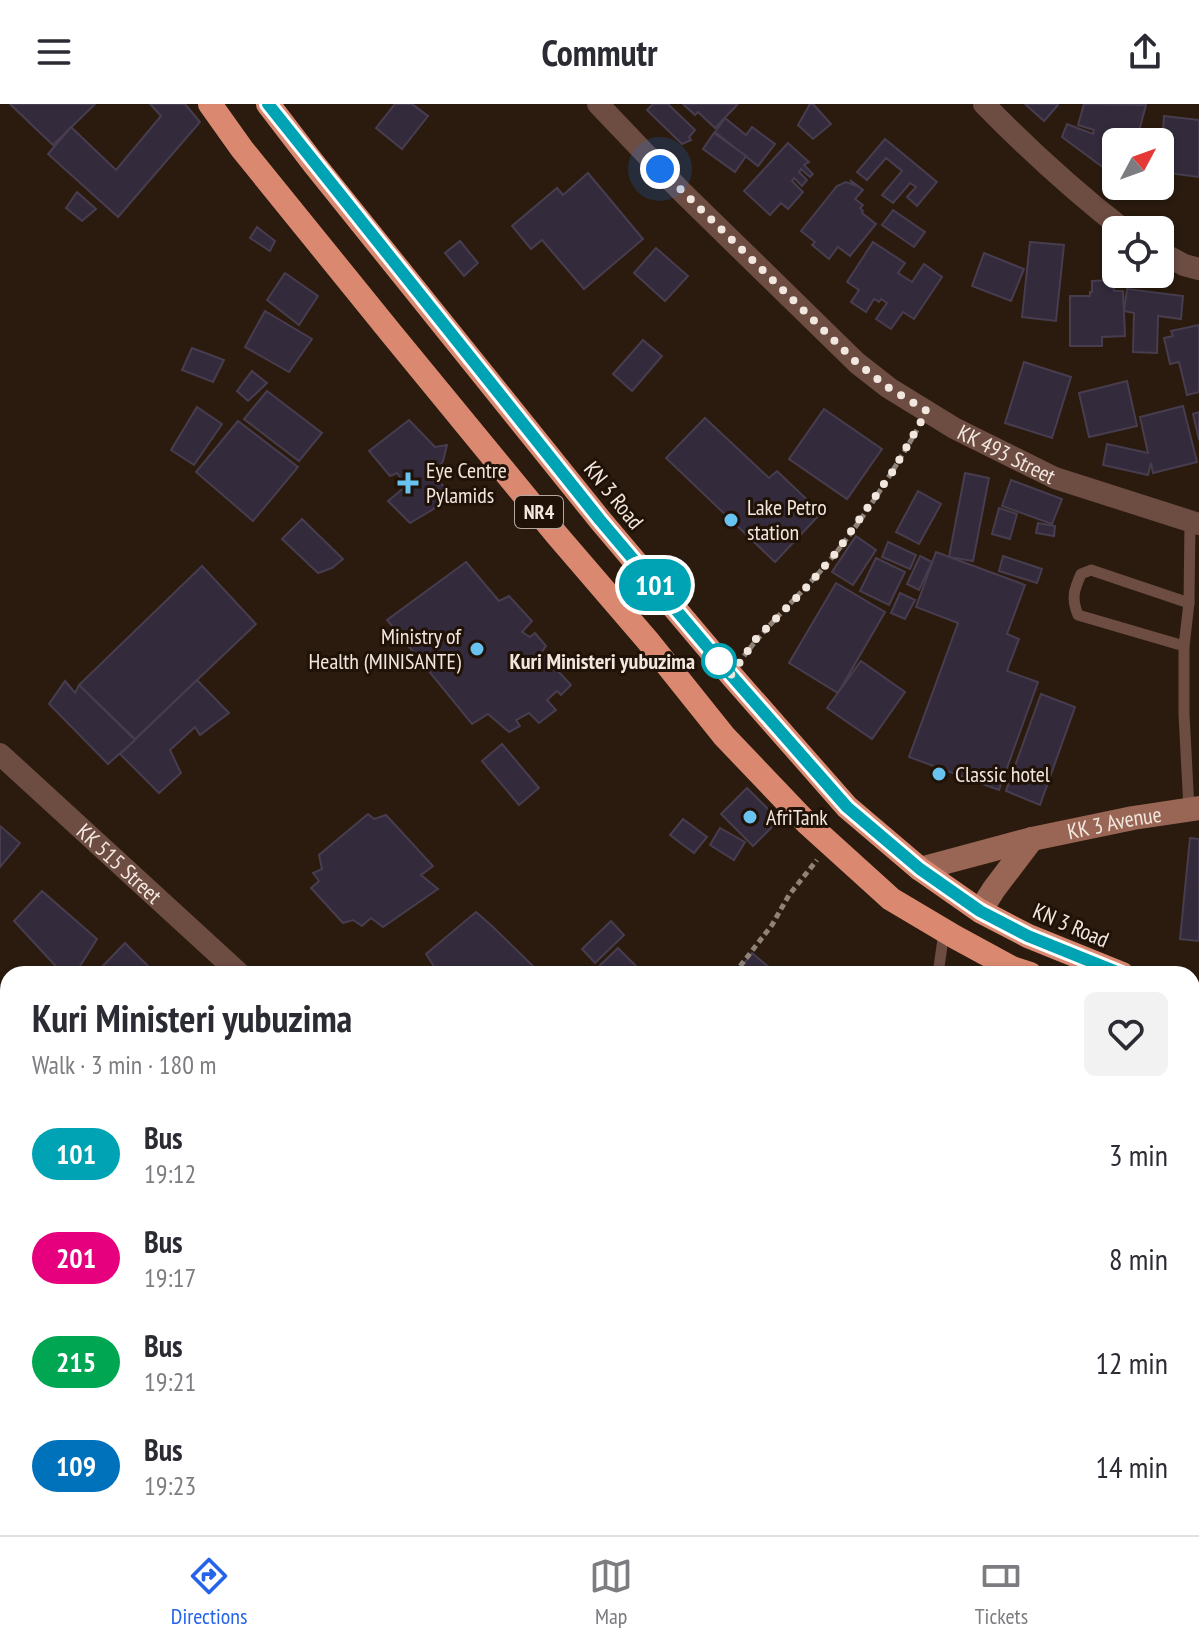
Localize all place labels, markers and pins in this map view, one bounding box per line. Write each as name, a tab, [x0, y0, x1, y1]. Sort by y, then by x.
place label: Eye Centre Pylamids	[426, 456, 507, 509]
marker: Eye Centre Pylamids	[397, 472, 419, 494]
place label: Lake Petro station	[747, 493, 827, 546]
marker: Lake Petro station	[722, 511, 740, 529]
place label: Ministry of Health (MINISANTE)	[309, 622, 462, 675]
marker: Ministry of Health (MINISANTE)	[468, 640, 486, 658]
marker: Kuri Ministeri yubuzima	[702, 644, 736, 678]
place label: Kuri Ministeri yubuzima	[510, 647, 695, 675]
place label: Classic hotel	[955, 760, 1051, 788]
marker: Classic hotel	[930, 765, 948, 783]
place label: AfriTank	[766, 803, 828, 831]
marker: AfriTank	[741, 808, 759, 826]

